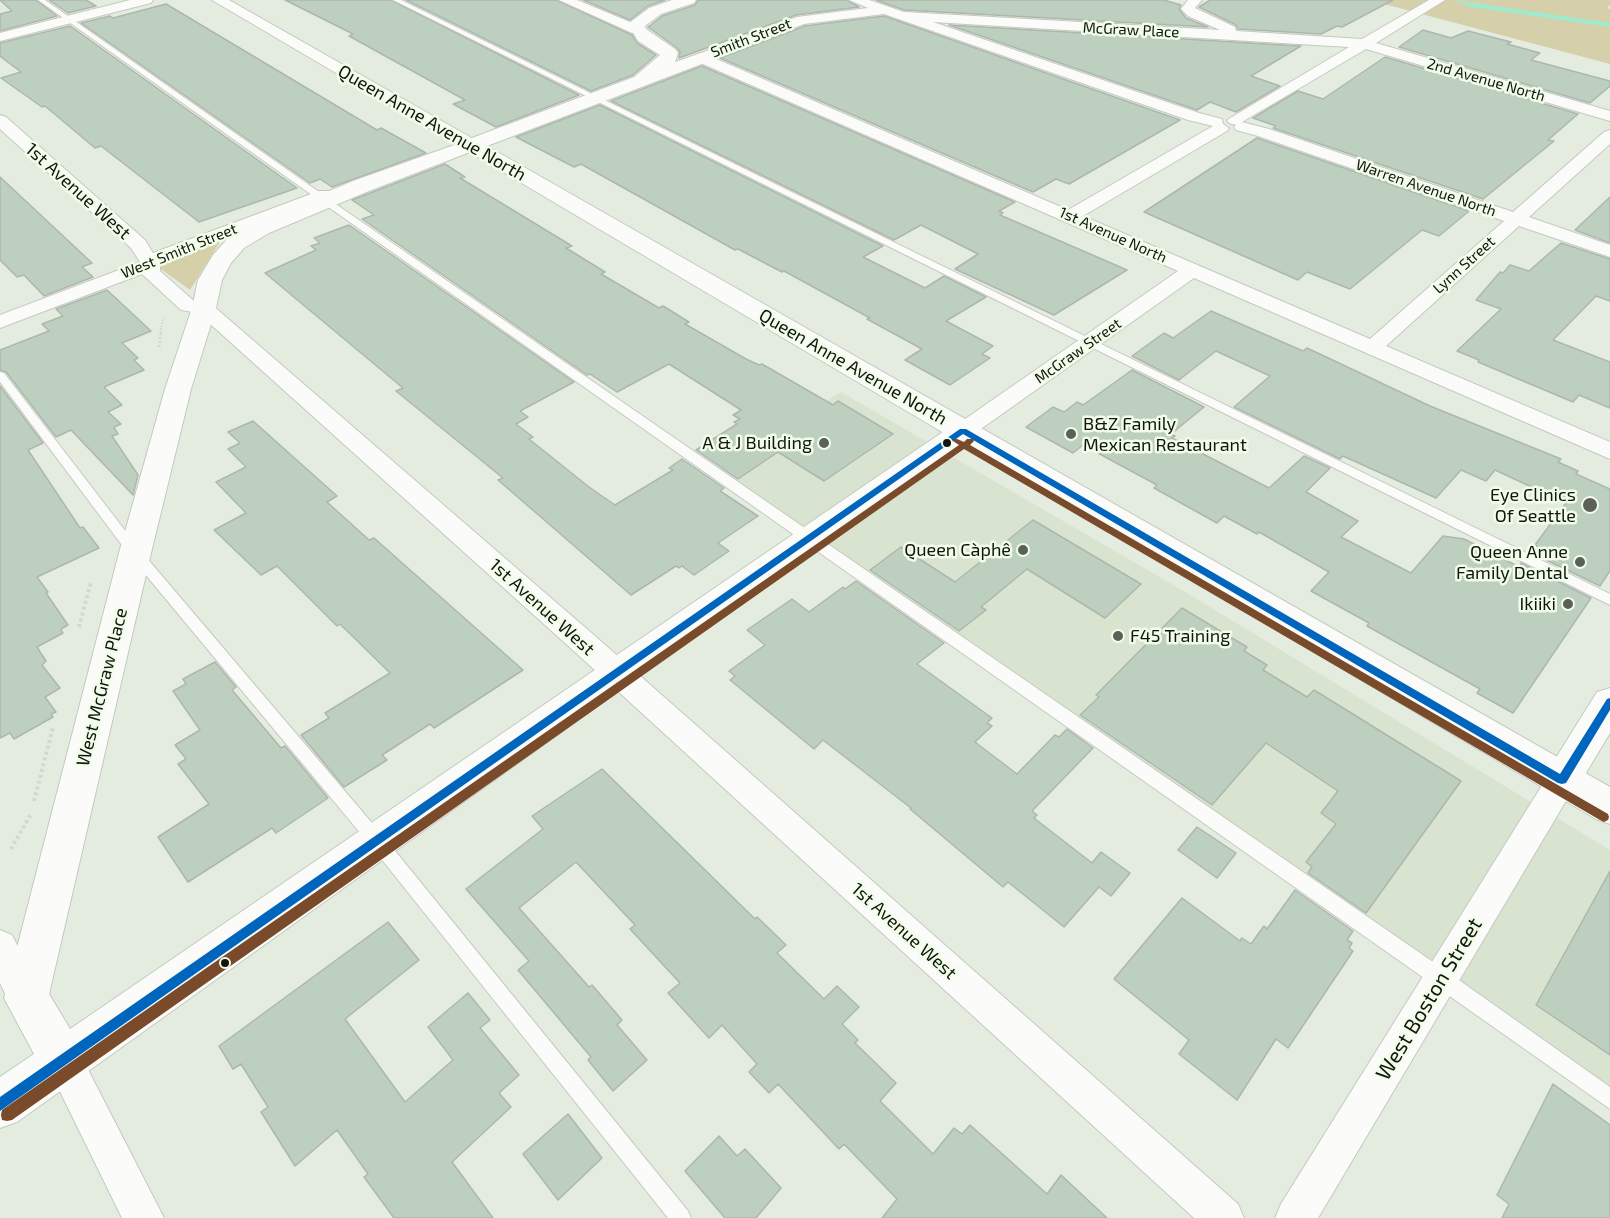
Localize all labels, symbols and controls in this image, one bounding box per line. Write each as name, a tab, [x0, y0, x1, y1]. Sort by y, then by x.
street label: Smith Street	[708, 14, 794, 62]
street label: McGraw Place	[1082, 18, 1180, 42]
street label: 2nd Avenue North	[1425, 55, 1547, 105]
street label: Queen Anne Avenue North	[334, 60, 530, 186]
street label: 1st Avenue West	[21, 138, 135, 244]
street label: Warren Avenue North	[1353, 156, 1499, 220]
street label: 1st Avenue North	[1056, 203, 1170, 267]
street label: West Smith Street	[118, 220, 240, 282]
street label: Lynn Street	[1429, 233, 1499, 297]
street label: Queen Anne Avenue North	[755, 304, 951, 430]
street label: McGraw Street	[1031, 315, 1125, 387]
place label: B&Z Family Mexican Restaurant	[1083, 413, 1247, 456]
marker: B&Z Family Mexican Restaurant	[1064, 427, 1078, 441]
place label: A & J Building	[702, 432, 812, 454]
marker: A & J Building	[817, 436, 831, 450]
unlabelled marker	[941, 437, 953, 449]
place label: Eye Clinics Of Seattle	[1490, 484, 1576, 526]
marker: Eye Clinics Of Seattle	[1581, 496, 1599, 514]
place label: Queen Càphê	[904, 539, 1011, 561]
place label: Queen Anne Family Dental	[1456, 541, 1568, 584]
marker: Queen Càphê	[1016, 543, 1030, 557]
street label: 1st Avenue West	[485, 554, 599, 660]
marker: Queen Anne Family Dental	[1573, 555, 1587, 569]
place label: Ikiiki	[1520, 593, 1556, 615]
marker: Ikiiki	[1561, 597, 1575, 611]
street label: West McGraw Place	[72, 606, 132, 768]
place label: F45 Training	[1130, 625, 1230, 647]
marker: F45 Training	[1111, 629, 1125, 643]
street label: 1st Avenue West	[847, 878, 961, 984]
street label: West Boston Street	[1371, 913, 1487, 1085]
unlabelled marker	[219, 957, 231, 969]

